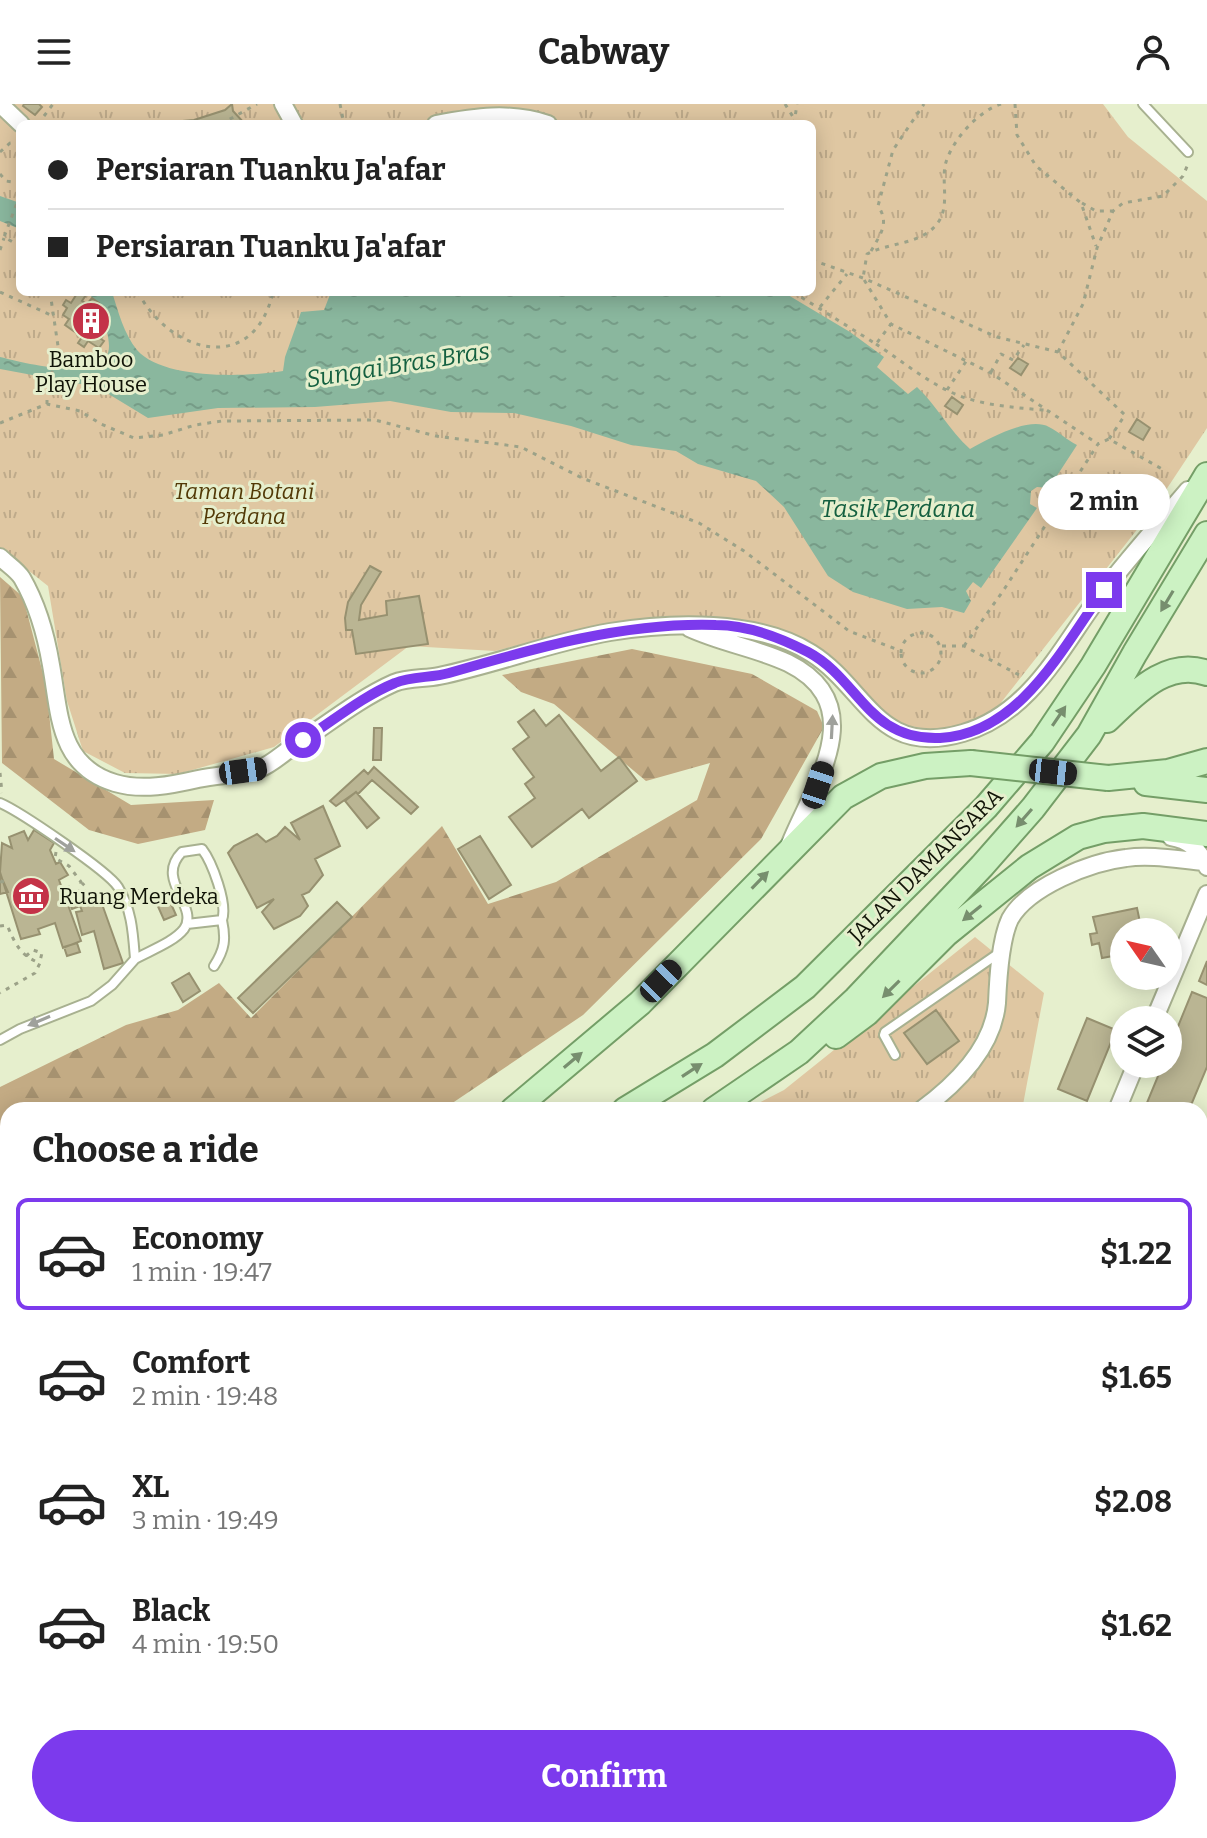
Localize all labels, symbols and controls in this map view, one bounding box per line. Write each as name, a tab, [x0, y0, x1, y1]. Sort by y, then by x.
icon: menu	[32, 30, 76, 74]
text: Cabway	[538, 30, 669, 74]
icon: person	[1131, 30, 1175, 74]
text: Persiaran Tuanku Ja'afar	[96, 152, 446, 188]
text: Persiaran Tuanku Ja'afar	[96, 229, 446, 265]
building icon: Bamboo Play House	[70, 300, 112, 342]
water label: Sungai Bras Bras	[304, 337, 492, 393]
place label: Bamboo Play House	[35, 346, 147, 398]
callout: 2 min	[1038, 474, 1170, 530]
park label: Taman Botani Perdana	[174, 478, 314, 530]
text: 2 min	[1069, 486, 1139, 517]
water label: Tasik Perdana	[821, 495, 975, 523]
route end	[1086, 572, 1122, 608]
one-way arrow	[1160, 590, 1174, 612]
one-way arrow	[1052, 706, 1067, 727]
one-way arrow	[826, 714, 839, 739]
route start	[285, 722, 321, 758]
car	[218, 756, 268, 786]
car	[799, 758, 837, 812]
car	[1028, 758, 1078, 786]
street label: JALAN DAMANSARA	[842, 782, 1009, 949]
one-way arrow	[1016, 808, 1034, 828]
one-way arrow	[55, 837, 76, 852]
one-way arrow	[750, 870, 768, 889]
museum icon: Ruang Merdeka	[10, 875, 52, 917]
place label: Ruang Merdeka	[59, 883, 219, 910]
one-way arrow	[962, 905, 982, 921]
north arrow	[1110, 918, 1182, 990]
map controls	[1110, 918, 1182, 1078]
car	[636, 955, 686, 1007]
one-way arrow	[882, 979, 901, 998]
button: layers	[1110, 1006, 1182, 1078]
one-way arrow	[27, 1015, 51, 1028]
one-way arrow	[562, 1052, 582, 1069]
one-way arrow	[681, 1063, 703, 1077]
text: Choose a ride	[32, 1128, 259, 1172]
icon: car	[36, 1218, 108, 1290]
text: Economy	[132, 1221, 263, 1257]
text: $1.22	[1100, 1236, 1172, 1272]
text: 1 min · 19:47	[132, 1257, 272, 1288]
icon: car	[36, 1342, 108, 1414]
text: Comfort	[132, 1345, 250, 1381]
text: $1.65	[1101, 1360, 1172, 1396]
text: 2 min · 19:48	[132, 1381, 278, 1412]
icon: car	[36, 1466, 108, 1538]
text: XL	[132, 1469, 169, 1505]
text: $2.08	[1094, 1484, 1172, 1520]
text: 3 min · 19:49	[132, 1505, 279, 1536]
icon: car	[36, 1590, 108, 1662]
text: Black	[132, 1593, 210, 1629]
text: $1.62	[1100, 1608, 1172, 1644]
text: 4 min · 19:50	[132, 1629, 279, 1660]
button: Confirm	[32, 1730, 1176, 1822]

